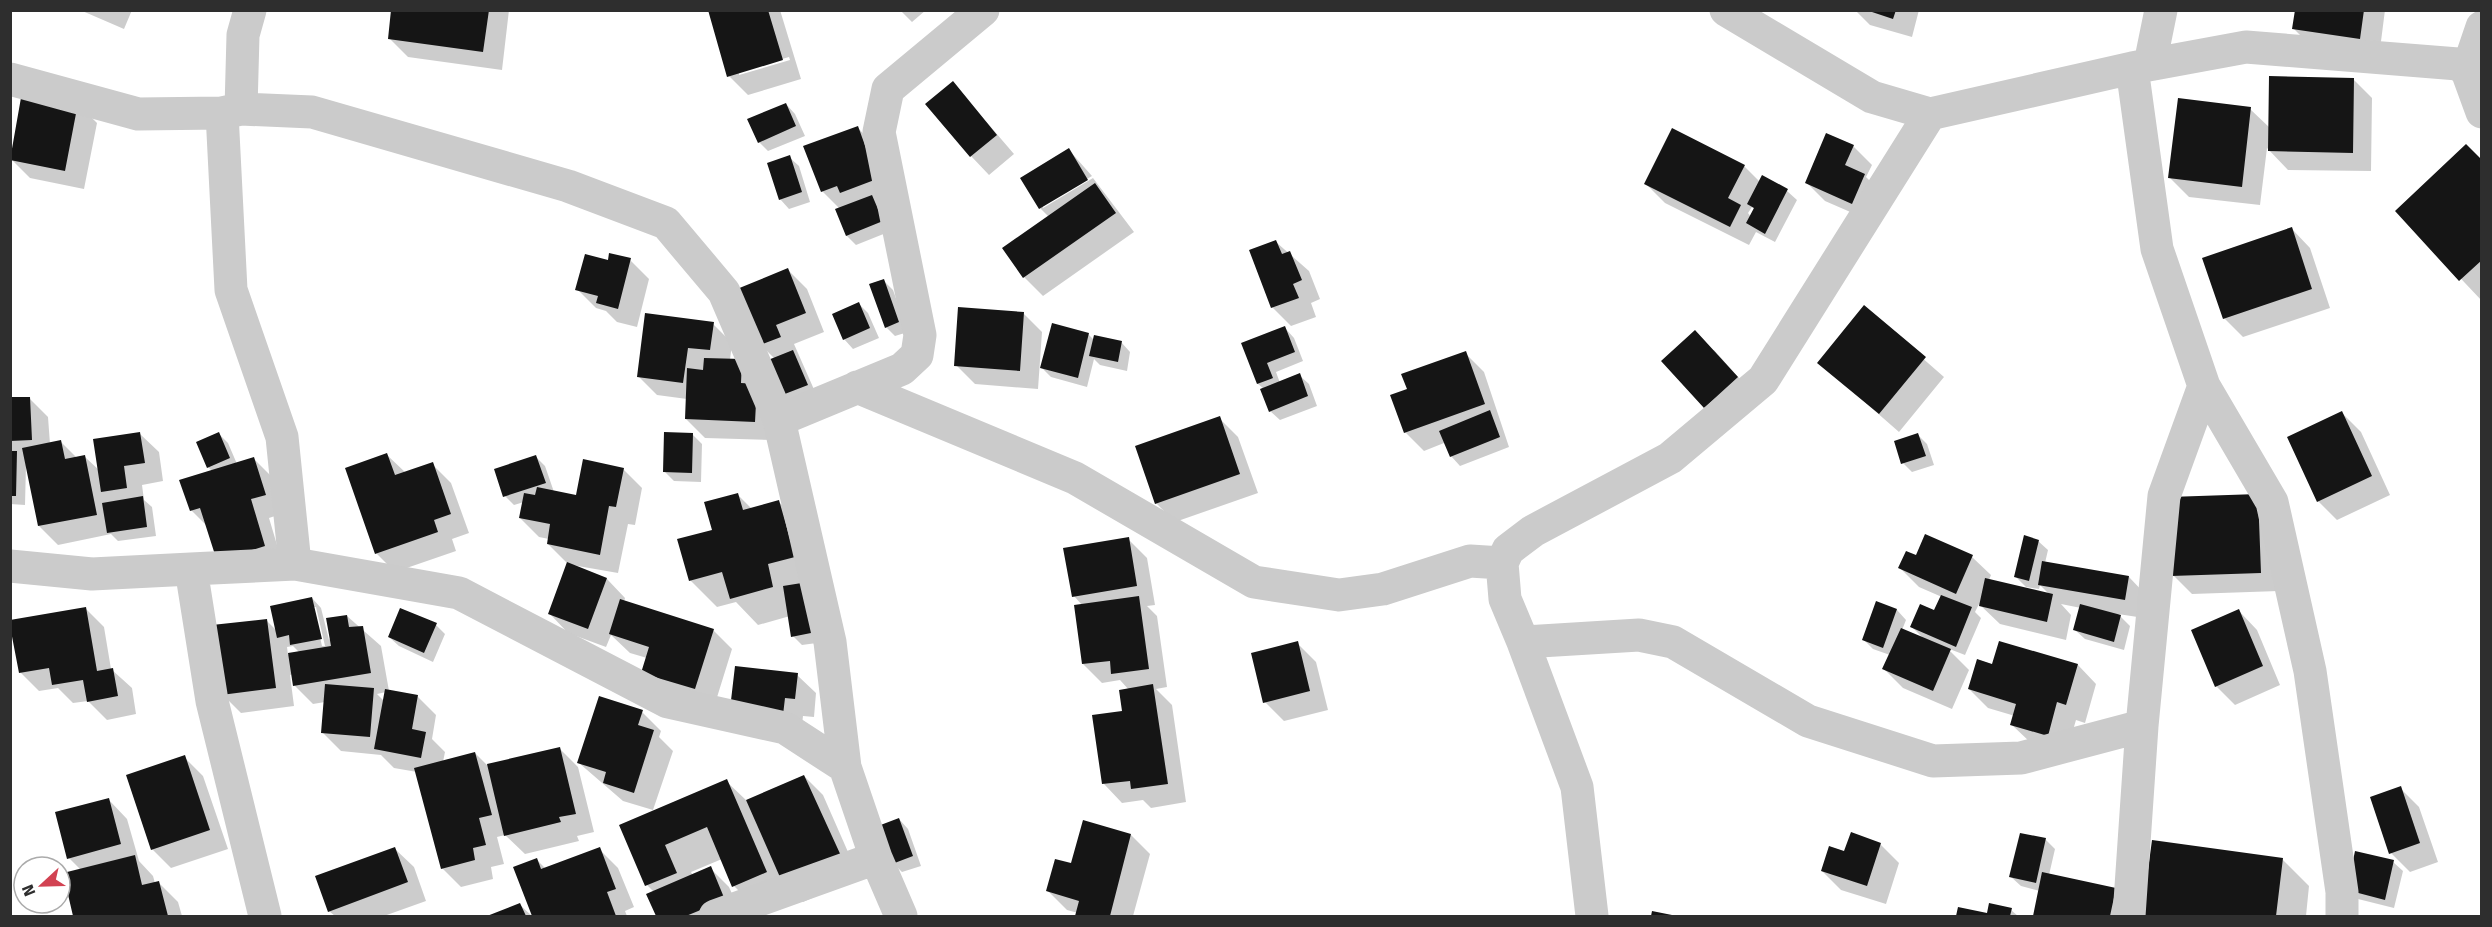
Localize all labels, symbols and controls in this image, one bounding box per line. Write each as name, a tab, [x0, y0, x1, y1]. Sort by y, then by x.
north arrow	[12, 855, 72, 915]
text: N	[18, 882, 39, 899]

